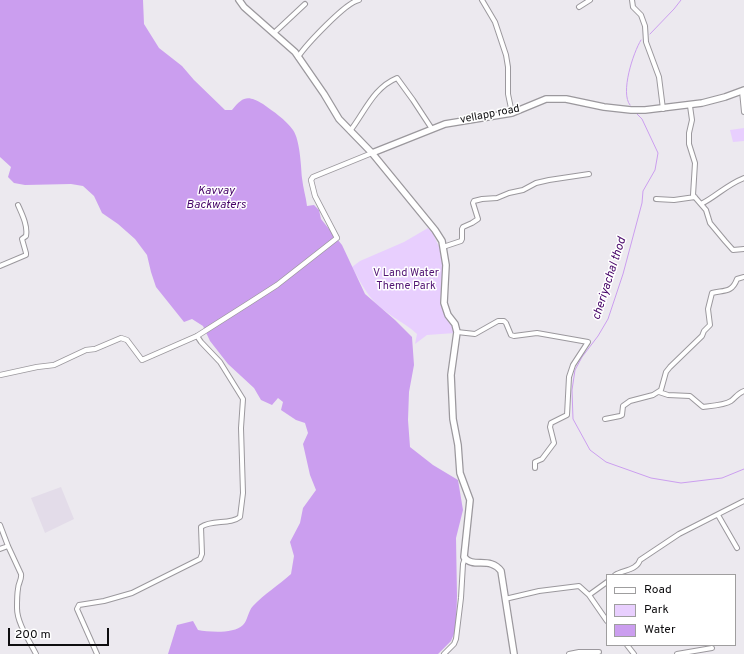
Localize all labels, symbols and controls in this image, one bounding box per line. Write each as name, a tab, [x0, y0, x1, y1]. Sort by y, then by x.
street label: vellapp road	[459, 103, 521, 127]
water label: Kavvay Backwaters	[186, 185, 246, 213]
water label: cheriyachal thod	[590, 236, 630, 322]
park label: V Land Water Theme Park	[373, 267, 439, 293]
legend	[606, 574, 736, 646]
text: Road	[644, 582, 672, 598]
text: Park	[644, 602, 669, 618]
scale bar	[10, 620, 111, 646]
text: Water	[644, 622, 676, 638]
text: 200 m	[15, 627, 51, 643]

